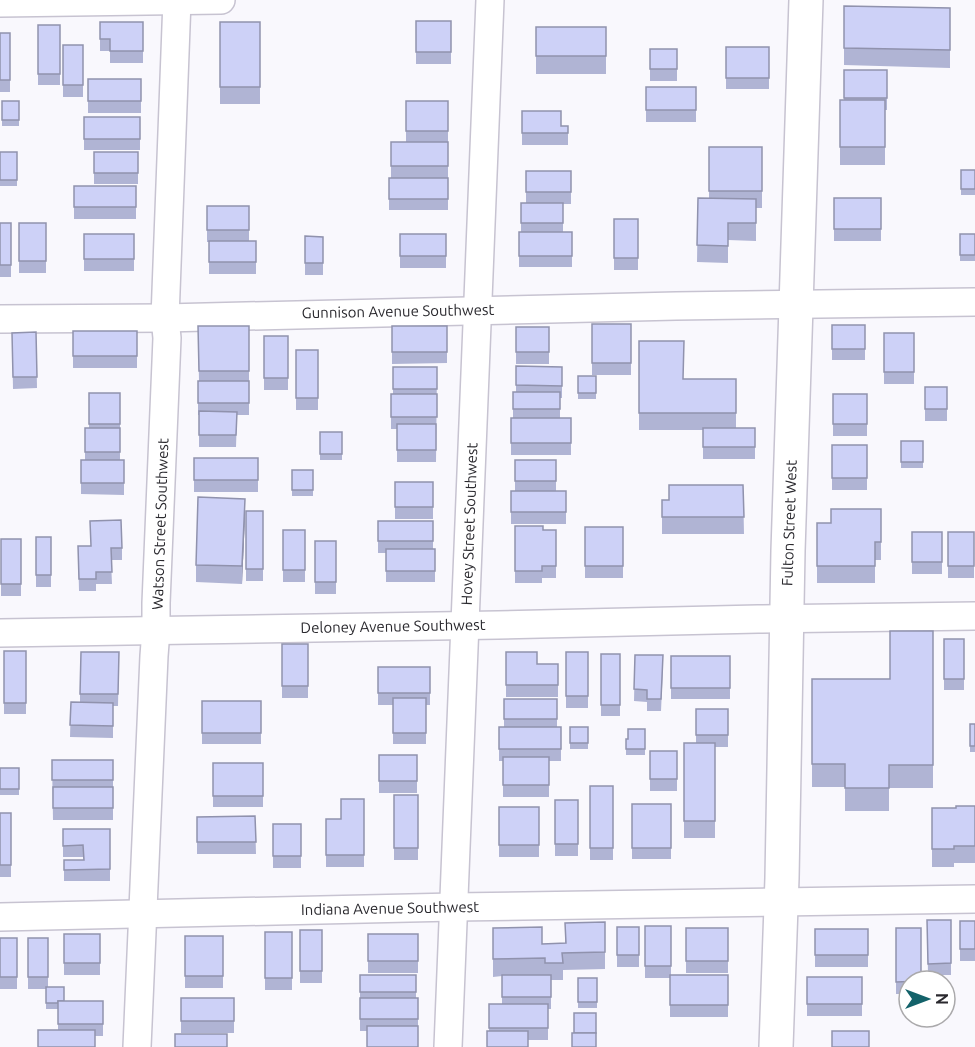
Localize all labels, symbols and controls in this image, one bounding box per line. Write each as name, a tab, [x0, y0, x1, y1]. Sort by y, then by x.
street label: Gunnison Avenue Southwest	[302, 301, 494, 321]
street label: Watson Street Southwest	[149, 438, 171, 610]
street label: Hovey Street Southwest	[458, 442, 480, 606]
street label: Fulton Street West	[778, 459, 800, 586]
street label: Deloney Avenue Southwest	[300, 616, 486, 636]
street label: Indiana Avenue Southwest	[301, 898, 479, 918]
north arrow	[897, 969, 957, 1029]
text: N	[933, 993, 951, 1005]

